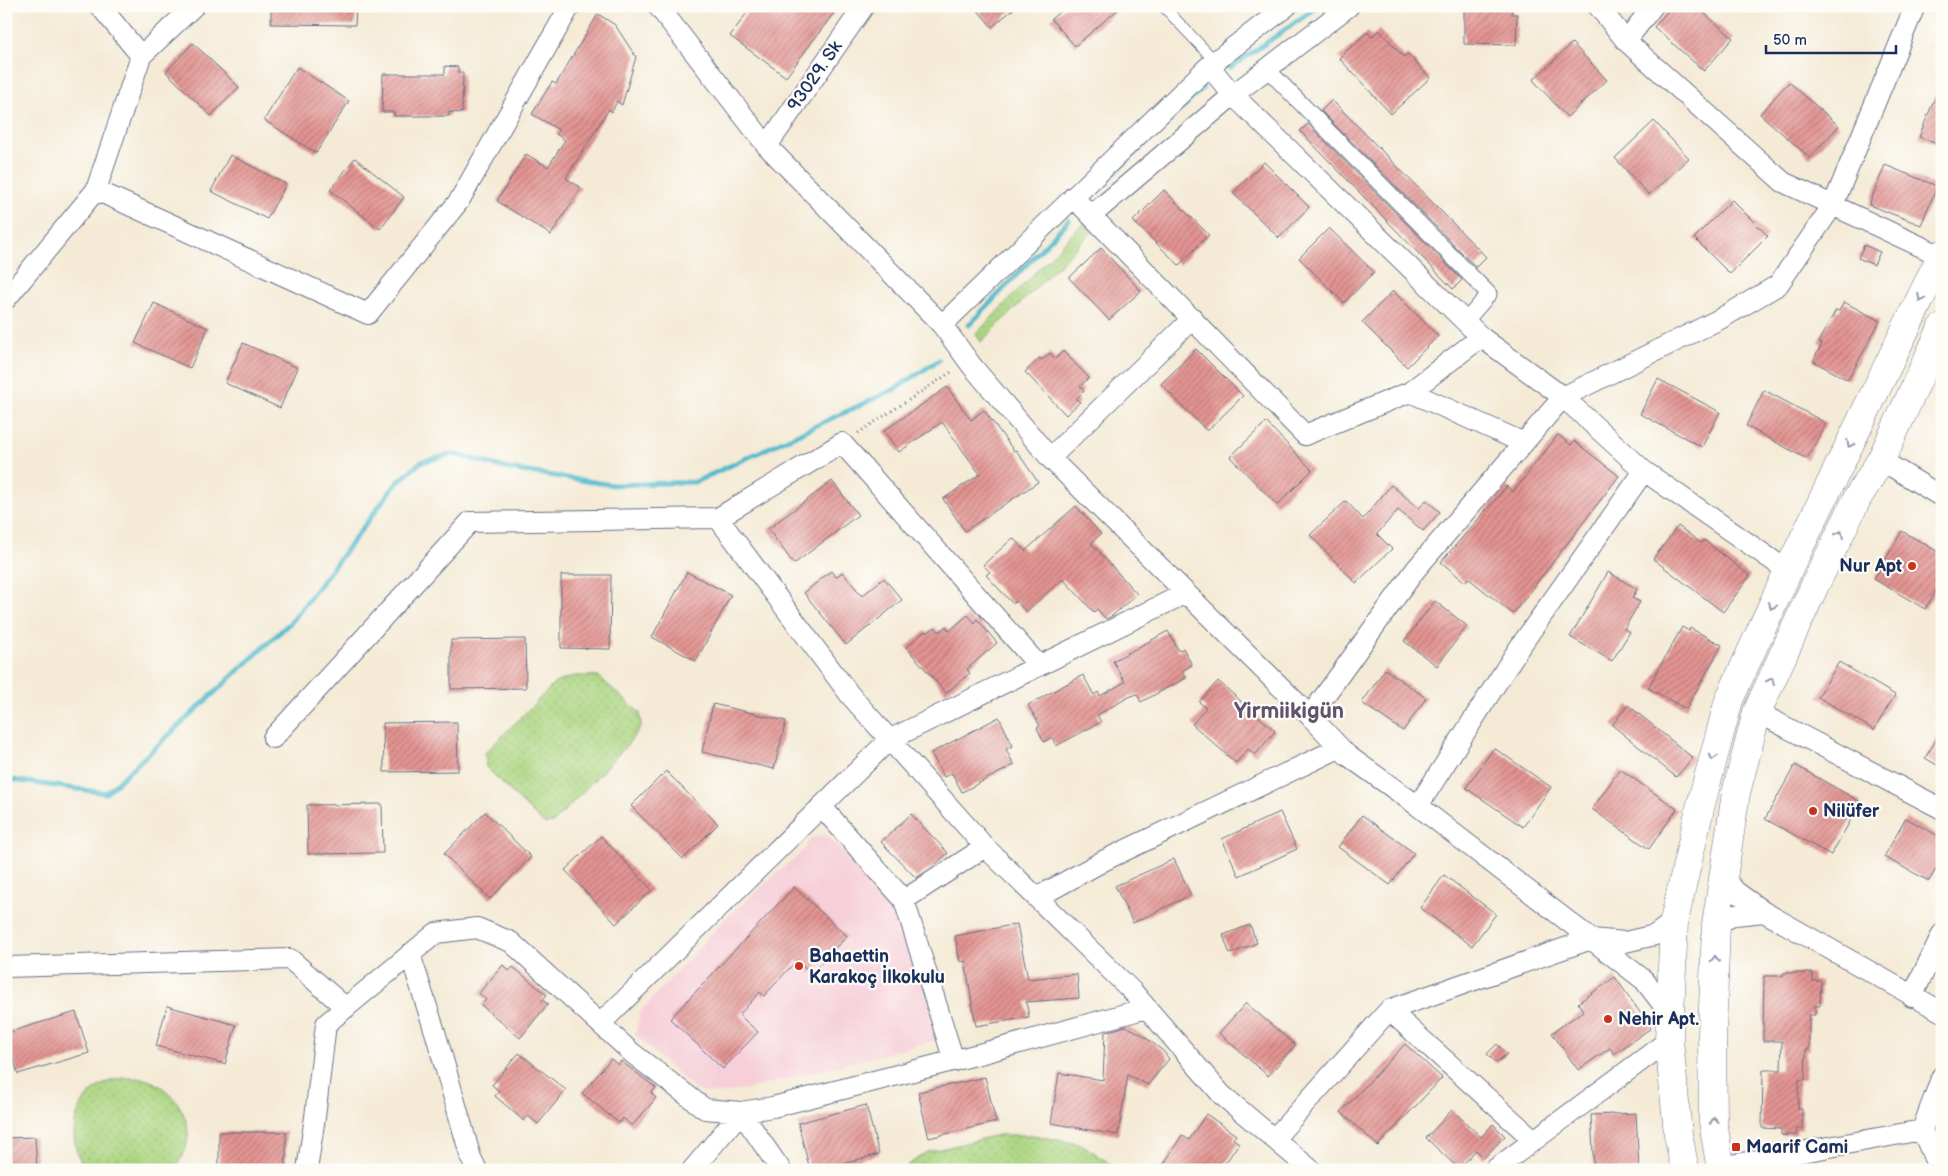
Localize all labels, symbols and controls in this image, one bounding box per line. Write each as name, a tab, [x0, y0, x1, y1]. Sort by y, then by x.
scale bar	[1766, 22, 1896, 54]
text: 50 m	[1773, 31, 1807, 50]
street label: 93029. Sk	[783, 37, 847, 115]
one-way arrow	[1917, 292, 1927, 301]
one-way arrow	[1846, 439, 1856, 448]
one-way arrow	[1834, 530, 1844, 539]
place label: Nur Apt	[1839, 556, 1902, 577]
marker: Nur Apt	[1906, 560, 1918, 572]
one-way arrow	[1768, 601, 1779, 610]
one-way arrow	[1764, 677, 1775, 686]
district label: Yirmiikigün	[1234, 698, 1344, 725]
one-way arrow	[1709, 753, 1719, 761]
place label: Nilüfer	[1823, 801, 1880, 822]
marker: Nilüfer	[1807, 805, 1819, 817]
place label: Bahaettin Karakoç İlkokulu	[809, 946, 945, 988]
one-way arrow	[1709, 955, 1720, 963]
marker: Bahaettin Karakoç İlkokulu	[793, 960, 805, 972]
place label: Nehir Apt.	[1618, 1009, 1699, 1030]
marker: Nehir Apt.	[1602, 1013, 1614, 1025]
one-way arrow	[1709, 1117, 1720, 1125]
place label: Maarif Cami	[1746, 1137, 1848, 1158]
marker: Maarif Cami	[1730, 1141, 1742, 1153]

